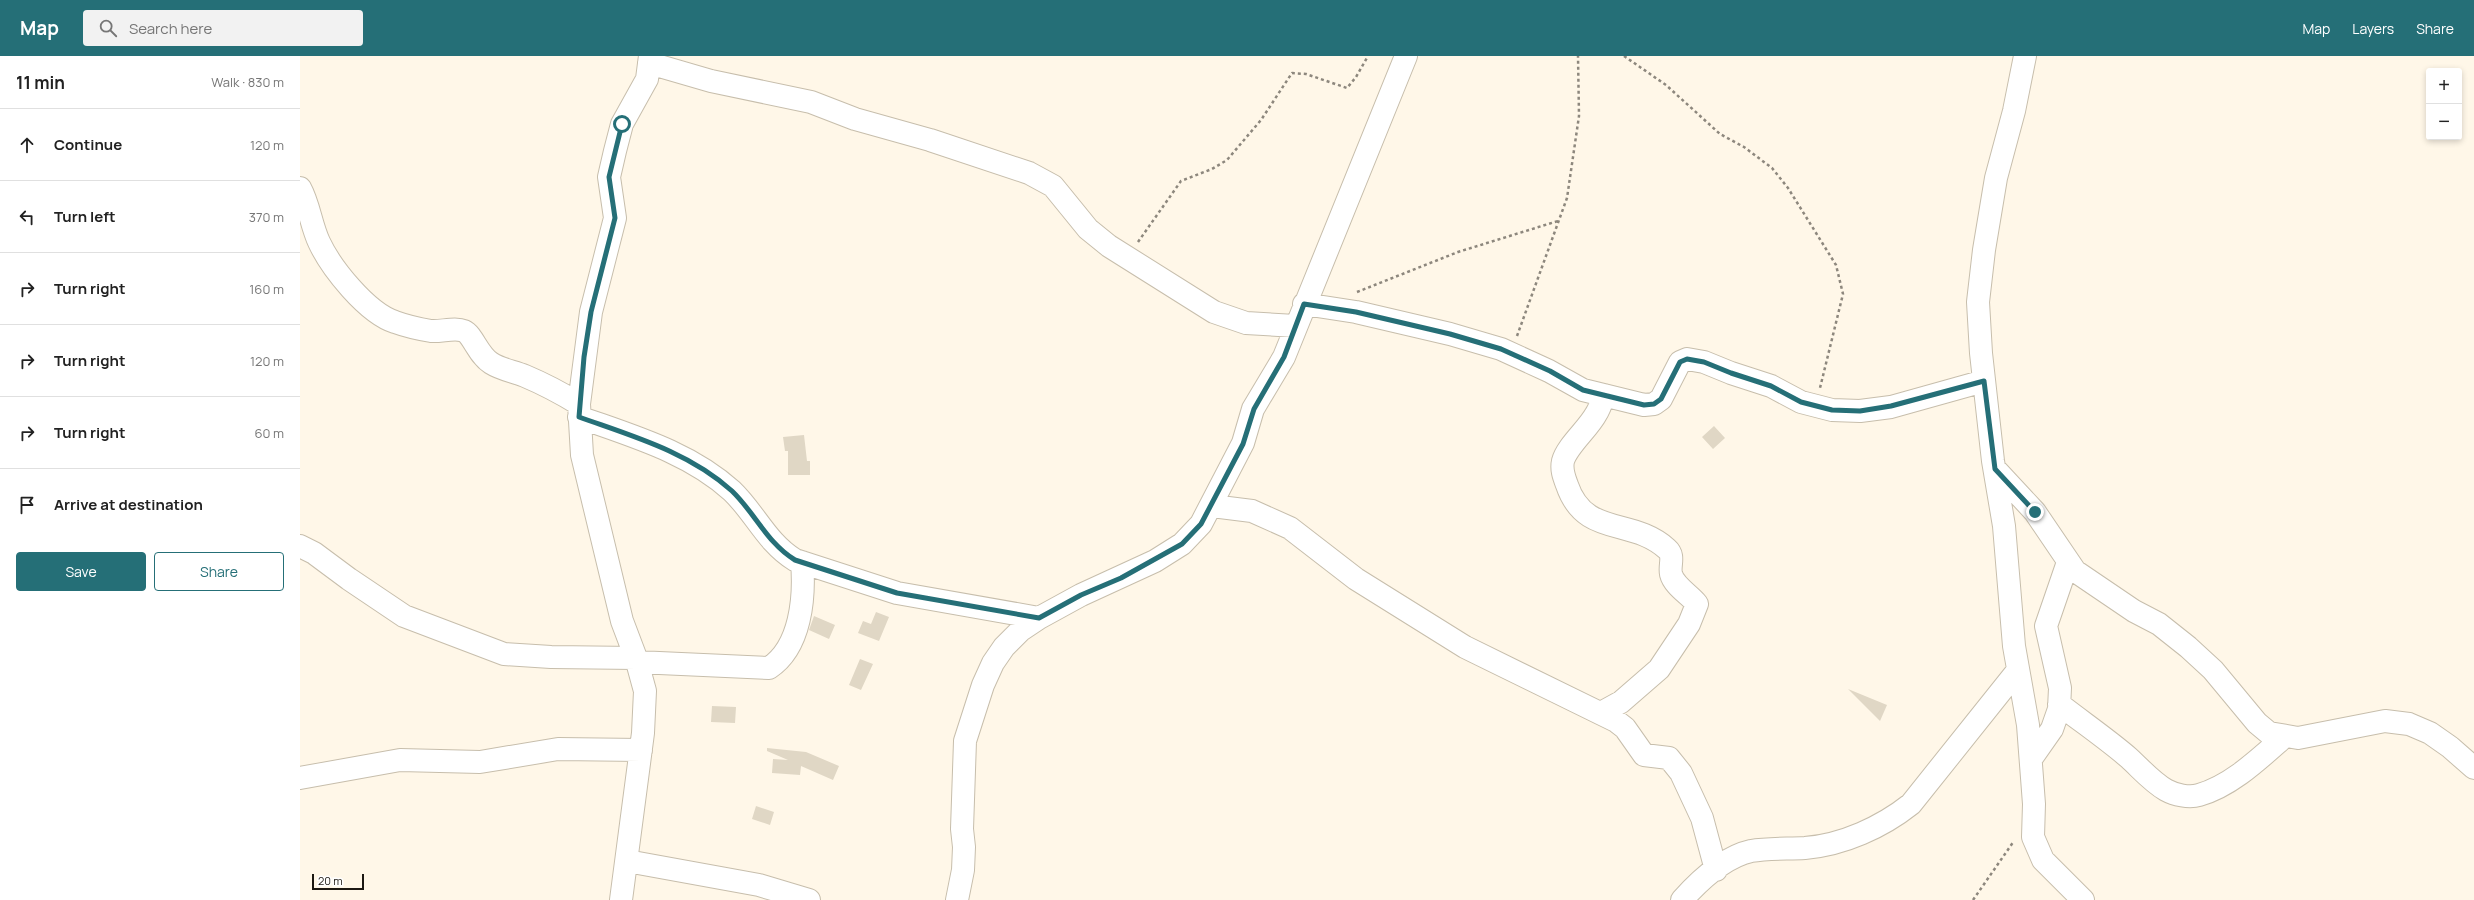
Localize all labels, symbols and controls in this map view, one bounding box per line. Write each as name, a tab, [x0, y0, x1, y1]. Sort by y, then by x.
search box	[83, 10, 363, 46]
text: Map	[20, 15, 59, 41]
icon: search	[97, 17, 119, 39]
text: Search here	[129, 18, 212, 39]
text: Map	[2302, 19, 2330, 38]
text: Layers	[2352, 19, 2394, 38]
text: Share	[2416, 19, 2454, 38]
map controls	[2426, 68, 2462, 140]
button: +	[2426, 68, 2462, 104]
text: 11 min	[16, 71, 65, 94]
text: Walk · 830 m	[211, 73, 284, 91]
button: −	[2426, 104, 2462, 140]
route start	[613, 115, 631, 133]
icon: ahead	[16, 134, 38, 156]
text: Continue	[54, 134, 122, 155]
text: 120 m	[250, 136, 284, 154]
icon: left	[16, 206, 38, 228]
text: Turn left	[54, 206, 116, 227]
text: 370 m	[249, 208, 284, 226]
icon: right	[16, 278, 38, 300]
text: Turn right	[54, 278, 125, 299]
text: 160 m	[249, 280, 284, 298]
icon: right	[16, 350, 38, 372]
text: Turn right	[54, 350, 125, 371]
text: 120 m	[250, 352, 284, 370]
icon: right	[16, 422, 38, 444]
text: Turn right	[54, 422, 125, 443]
text: 60 m	[254, 424, 284, 442]
icon: arrive	[16, 494, 38, 516]
text: Arrive at destination	[54, 494, 203, 515]
route end	[2026, 503, 2044, 521]
button: Save	[16, 552, 146, 591]
button: Share	[154, 552, 284, 591]
scale bar	[312, 872, 364, 891]
text: 20 m	[318, 873, 343, 888]

